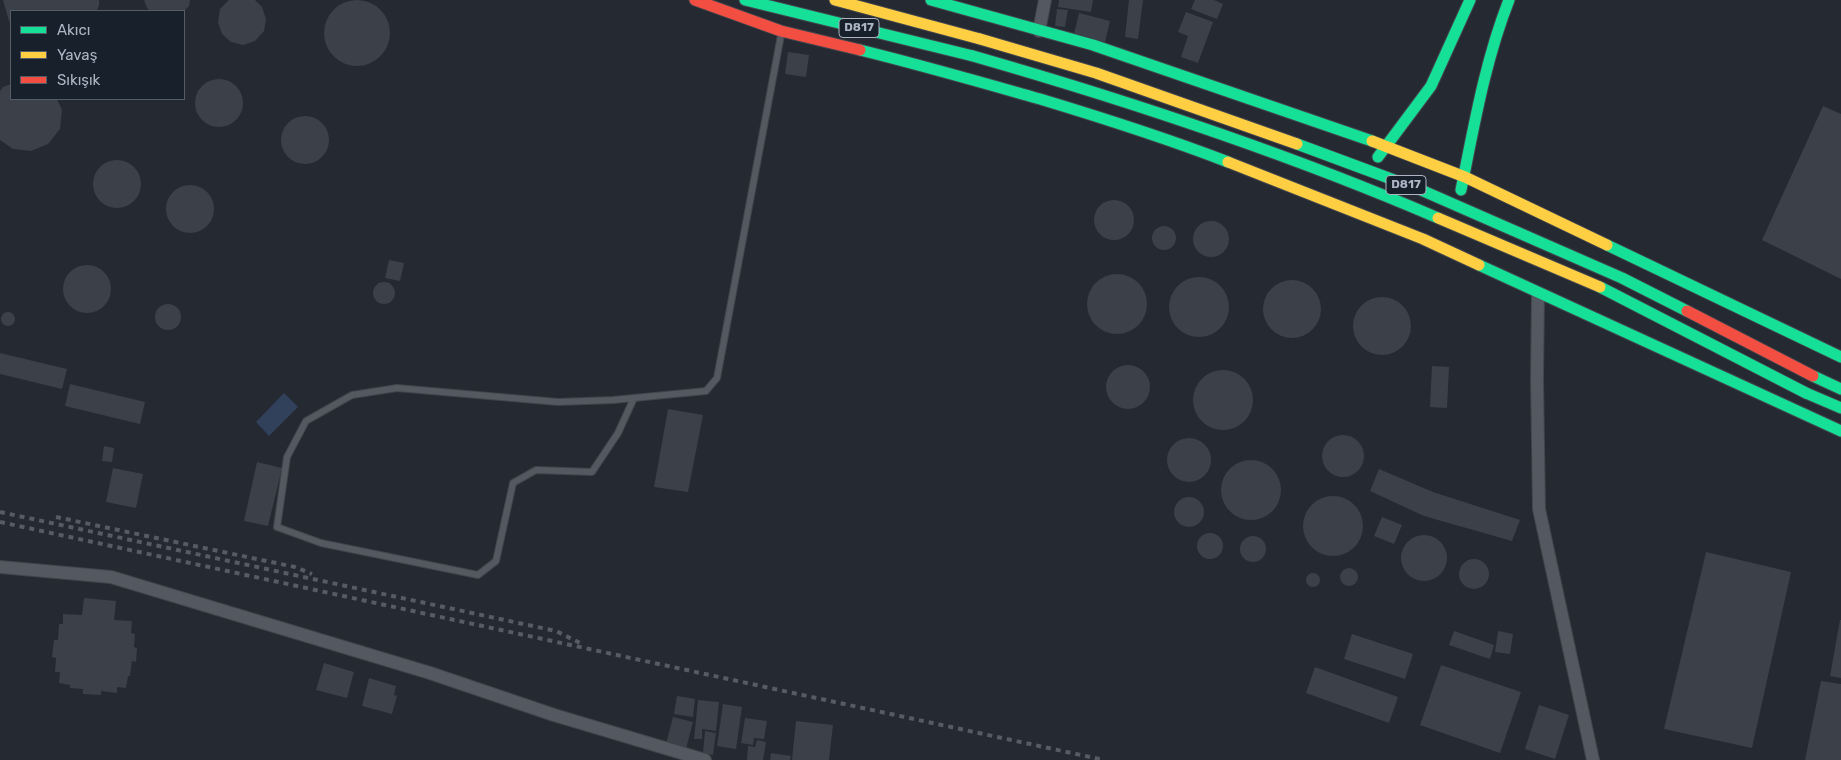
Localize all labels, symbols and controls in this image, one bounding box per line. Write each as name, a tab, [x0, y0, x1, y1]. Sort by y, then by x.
legend	[10, 10, 185, 100]
road number: D817	[839, 18, 879, 38]
text: Akıcı	[57, 21, 90, 39]
text: Yavaş	[57, 46, 97, 64]
text: Sıkışık	[57, 71, 100, 89]
road number: D817	[1386, 176, 1426, 194]

